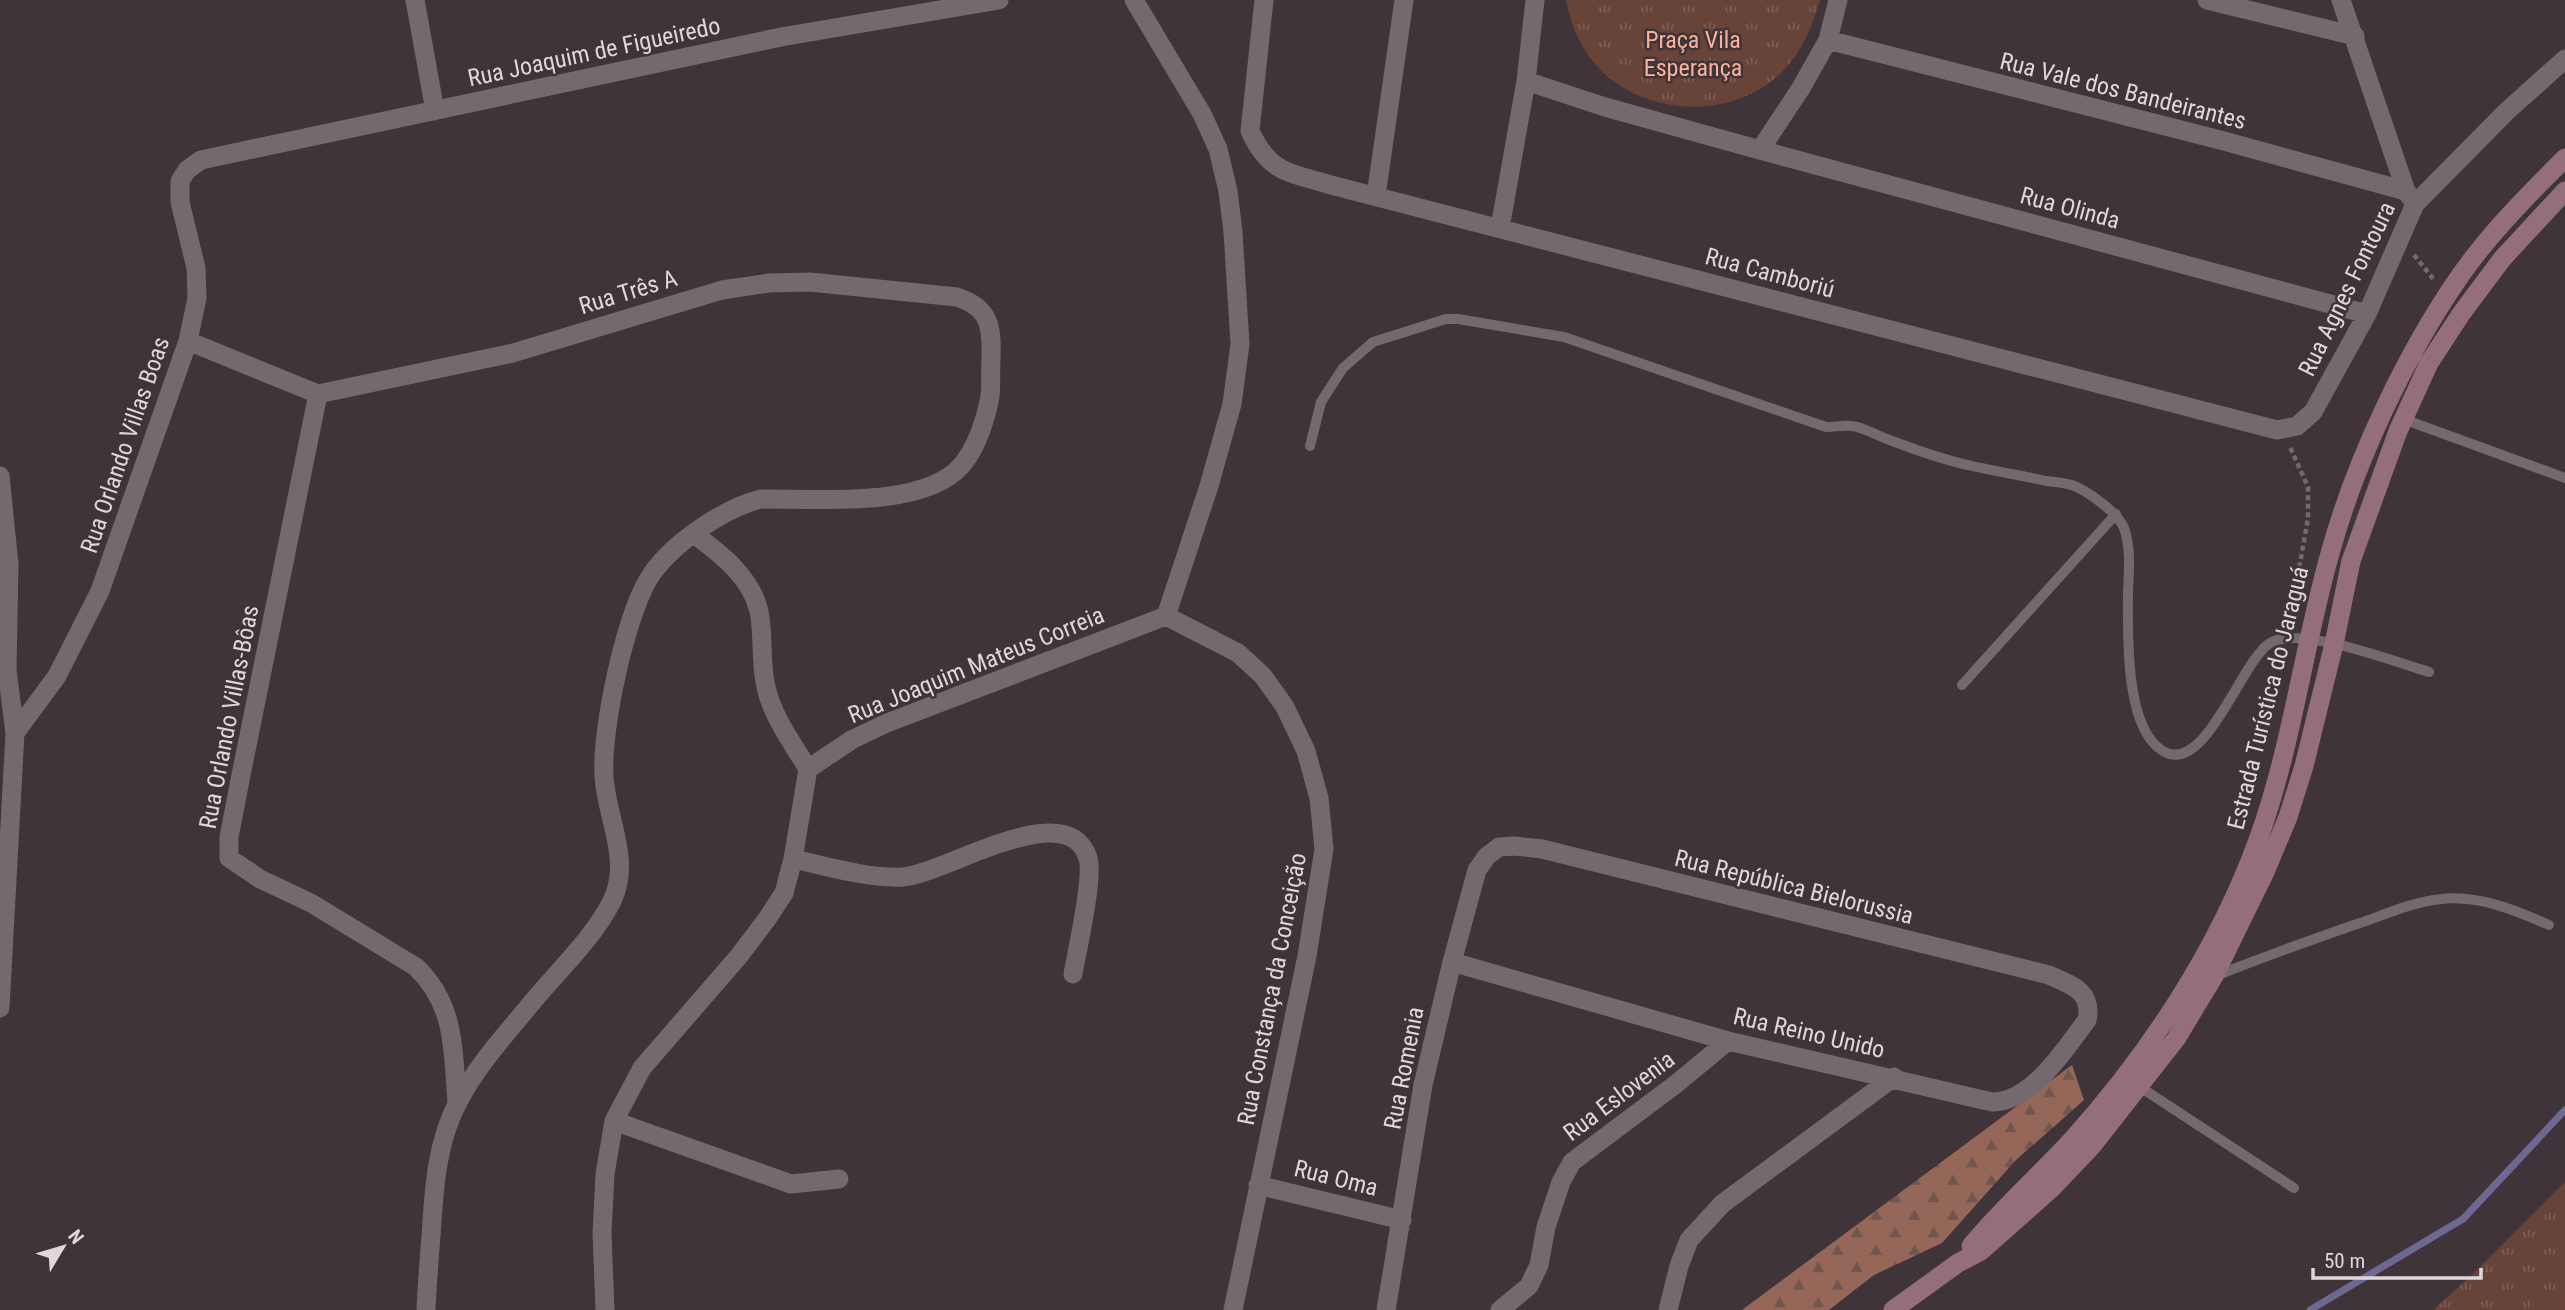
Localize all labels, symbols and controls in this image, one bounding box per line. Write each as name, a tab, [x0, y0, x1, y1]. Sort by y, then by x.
street label: Rua Joaquim de Figueiredo	[465, 12, 723, 92]
park label: Praça Vila Esperança	[1644, 26, 1742, 82]
street label: Rua Vale dos Bandeirantes	[1997, 47, 2249, 135]
street label: Rua Olinda	[2017, 181, 2123, 235]
street label: Rua Agnes Fontoura	[2293, 197, 2401, 381]
street label: Rua Camboriú	[1702, 242, 1838, 304]
street label: Rua Três A	[576, 264, 681, 320]
street label: Rua Orlando Villas Boas	[75, 333, 175, 557]
street label: Estrada Turística do Jaraguá	[2222, 564, 2314, 832]
street label: Rua Joaquim Mateus Correia	[844, 601, 1108, 729]
street label: Rua Orlando Villas-Bôas	[194, 603, 264, 831]
street label: Rua República Bielorussia	[1672, 844, 1916, 930]
street label: Rua Constança da Conceição	[1232, 851, 1312, 1127]
street label: Rua Reino Unido	[1731, 1002, 1887, 1064]
street label: Rua Romenia	[1378, 1004, 1430, 1132]
street label: Rua Eslovenia	[1558, 1045, 1680, 1147]
street label: Rua Oma	[1291, 1154, 1381, 1202]
north arrow	[28, 1212, 98, 1282]
text: N	[63, 1225, 89, 1249]
scale bar	[2313, 1236, 2481, 1280]
text: 50 m	[2324, 1249, 2365, 1273]

